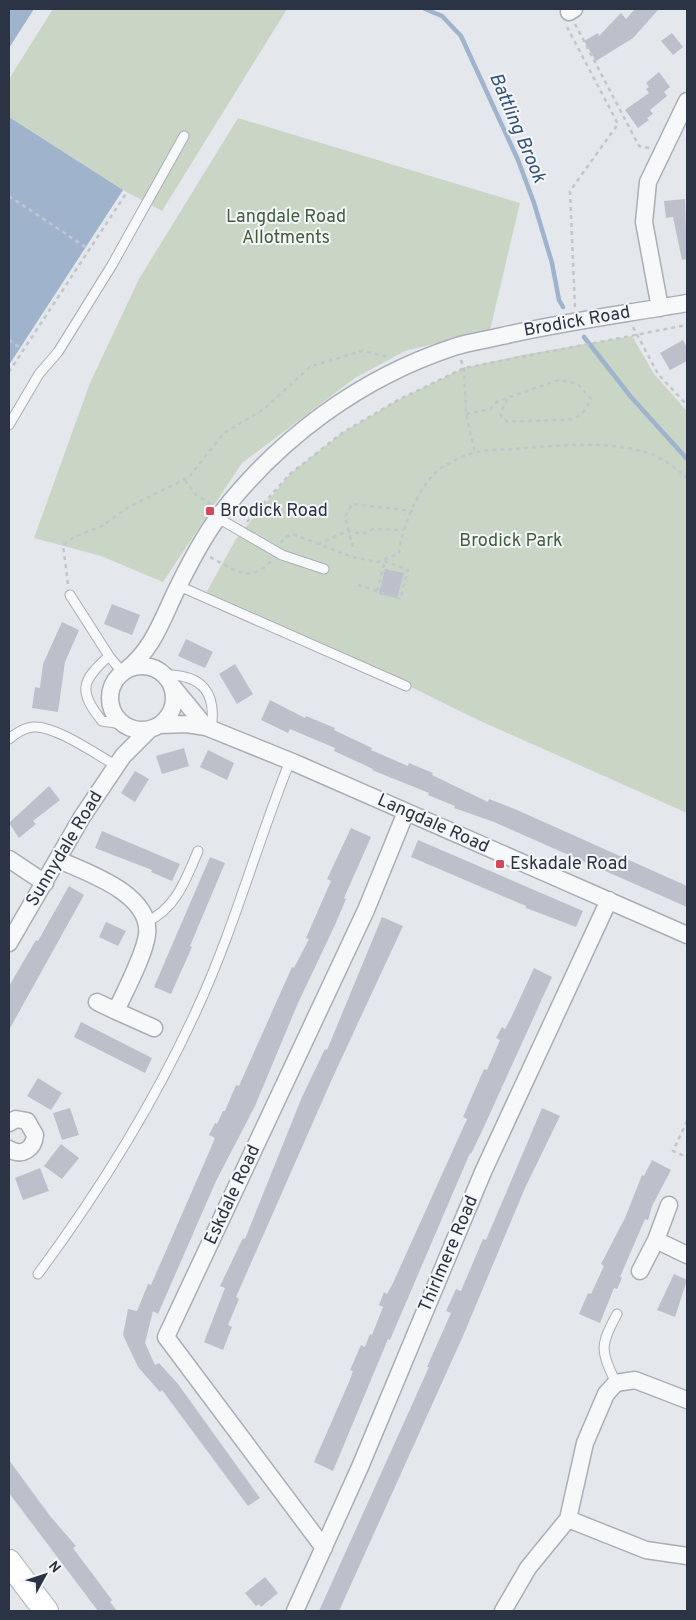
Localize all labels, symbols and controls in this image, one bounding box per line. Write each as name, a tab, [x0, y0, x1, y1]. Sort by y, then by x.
water label: Battling Brook	[483, 69, 551, 187]
park label: Langdale Road Allotments	[226, 206, 346, 250]
street label: Brodick Road	[522, 301, 632, 343]
place label: Brodick Road	[220, 500, 328, 523]
marker: Brodick Road	[204, 505, 216, 517]
park label: Brodick Park	[459, 530, 563, 553]
street label: Sunnydale Road	[21, 787, 109, 911]
street label: Langdale Road	[373, 789, 493, 859]
place label: Eskadale Road	[510, 853, 628, 876]
marker: Eskadale Road	[494, 858, 506, 870]
street label: Eskdale Road	[200, 1141, 266, 1249]
street label: Thirlmere Road	[414, 1192, 484, 1316]
north arrow	[20, 1550, 70, 1600]
text: N	[44, 1558, 64, 1577]

